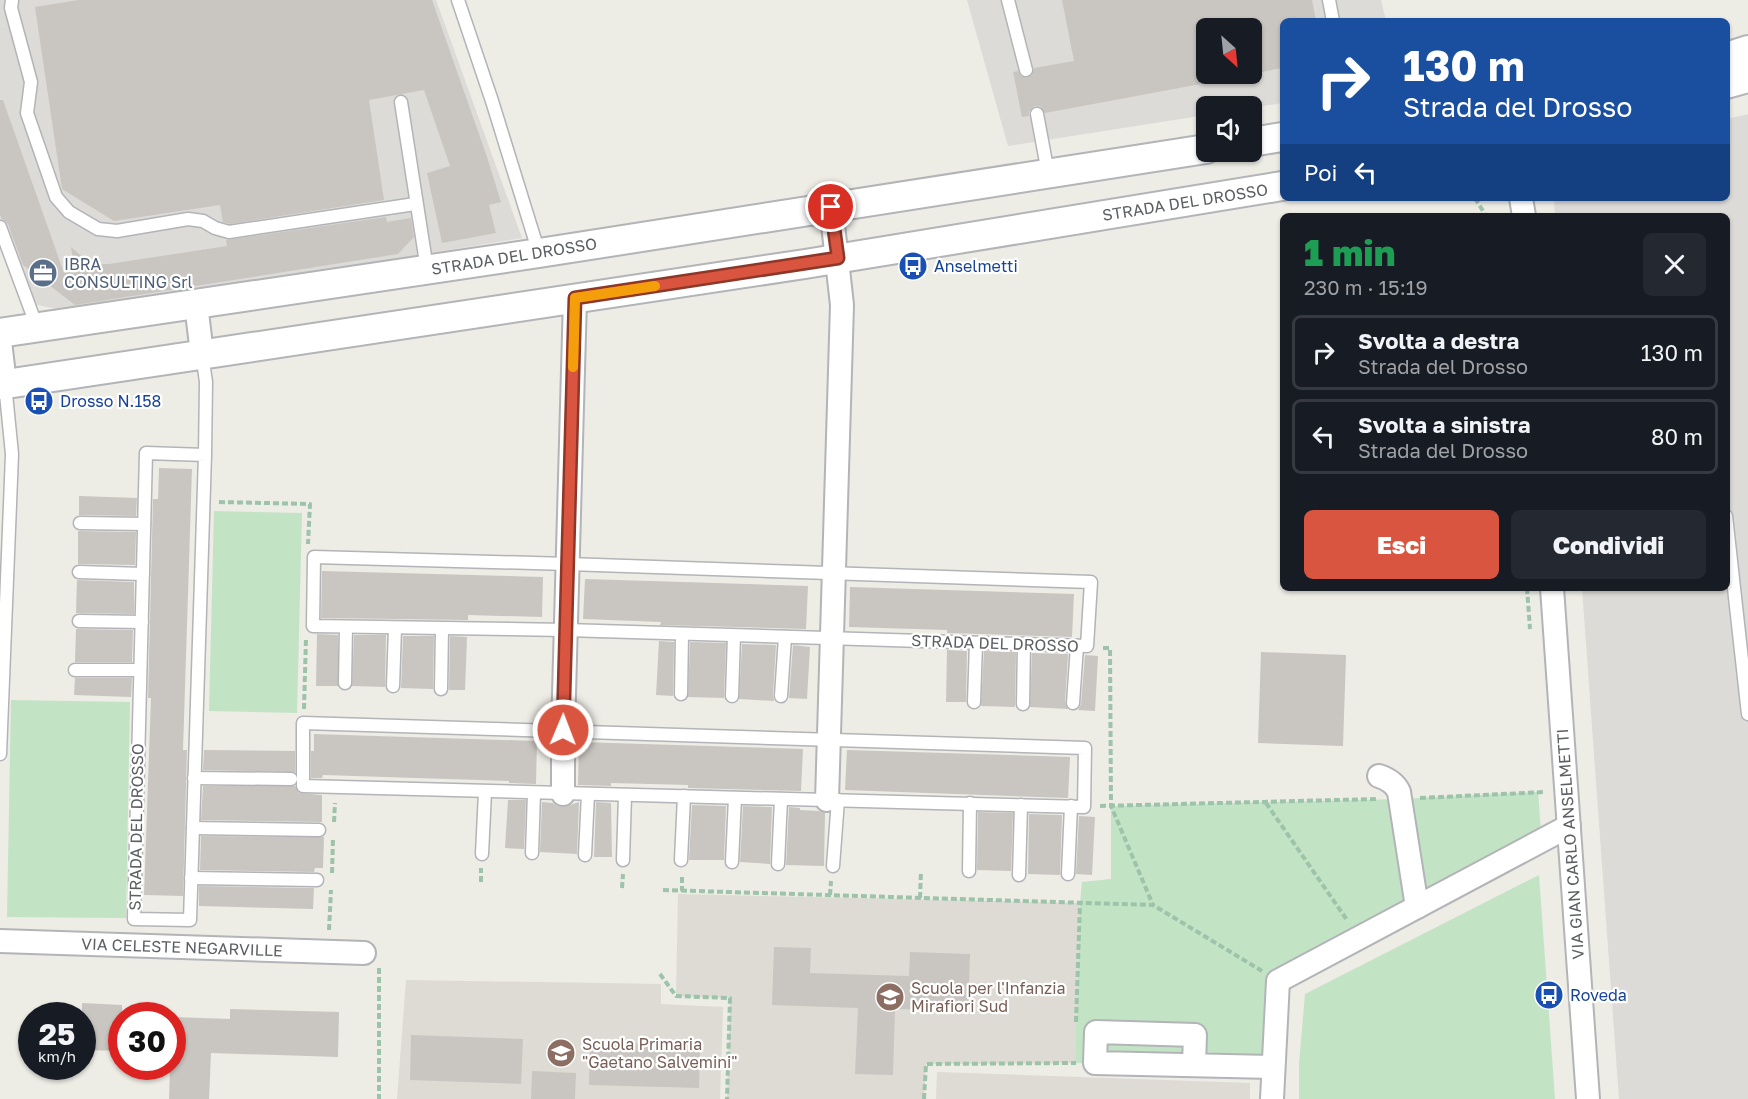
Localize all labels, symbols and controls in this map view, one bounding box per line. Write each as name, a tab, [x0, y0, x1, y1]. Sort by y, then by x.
north arrow	[1196, 18, 1262, 84]
map controls	[1196, 18, 1262, 162]
text: 130 m	[1403, 40, 1525, 90]
icon: right	[1304, 42, 1382, 120]
text: Strada del Drosso	[1403, 91, 1633, 123]
button: sound	[1196, 96, 1262, 162]
icon: left	[1349, 156, 1382, 189]
text: Poi	[1304, 159, 1337, 186]
street label: STRADA DEL DROSSO	[1101, 179, 1269, 225]
pin	[805, 181, 856, 232]
icon: arrive	[814, 190, 847, 223]
text: 1 min	[1304, 231, 1395, 274]
street label: STRADA DEL DROSSO	[430, 233, 598, 279]
button: close	[1643, 233, 1706, 296]
bus stop icon: Anselmetti	[897, 250, 929, 282]
place label: IBRA CONSULTING Srl	[64, 254, 193, 292]
place label: Anselmetti	[934, 256, 1018, 276]
office icon: IBRA CONSULTING Srl	[27, 257, 59, 289]
text: 230 m · 15:19	[1304, 275, 1428, 299]
text: Svolta a destra	[1358, 327, 1519, 354]
icon: right	[1307, 336, 1340, 369]
text: 130 m	[1641, 339, 1703, 366]
text: Strada del Drosso	[1358, 354, 1528, 378]
bus stop icon: Drosso N.158	[23, 385, 55, 417]
place label: Drosso N.158	[60, 391, 161, 411]
text: Svolta a sinistra	[1358, 411, 1530, 438]
icon: left	[1307, 420, 1340, 453]
text: 80 m	[1651, 423, 1703, 450]
text: Strada del Drosso	[1358, 438, 1528, 462]
button: Esci	[1304, 510, 1499, 579]
button: Condividi	[1511, 510, 1706, 579]
street label: STRADA DEL DROSSO	[911, 630, 1079, 656]
position arrow	[531, 698, 595, 762]
street label: VIA GIAN CARLO ANSELMETTI	[1552, 728, 1588, 960]
street label: STRADA DEL DROSSO	[125, 743, 147, 911]
street label: VIA CELESTE NEGARVILLE	[81, 933, 283, 961]
place label: Scuola per l'Infanzia Mirafiori Sud	[911, 978, 1066, 1016]
bus stop icon: Roveda	[1533, 979, 1565, 1011]
school or university icon: Scuola per l'Infanzia Mirafiori Sud	[874, 981, 906, 1013]
place label: Roveda	[1570, 985, 1627, 1005]
speed limit sign: 30	[108, 1002, 186, 1080]
text: 25	[39, 1016, 75, 1052]
place label: Scuola Primaria "Gaetano Salvemini"	[582, 1034, 738, 1072]
school or university icon: Scuola Primaria "Gaetano Salvemini"	[545, 1037, 577, 1069]
text: km/h	[38, 1047, 76, 1065]

